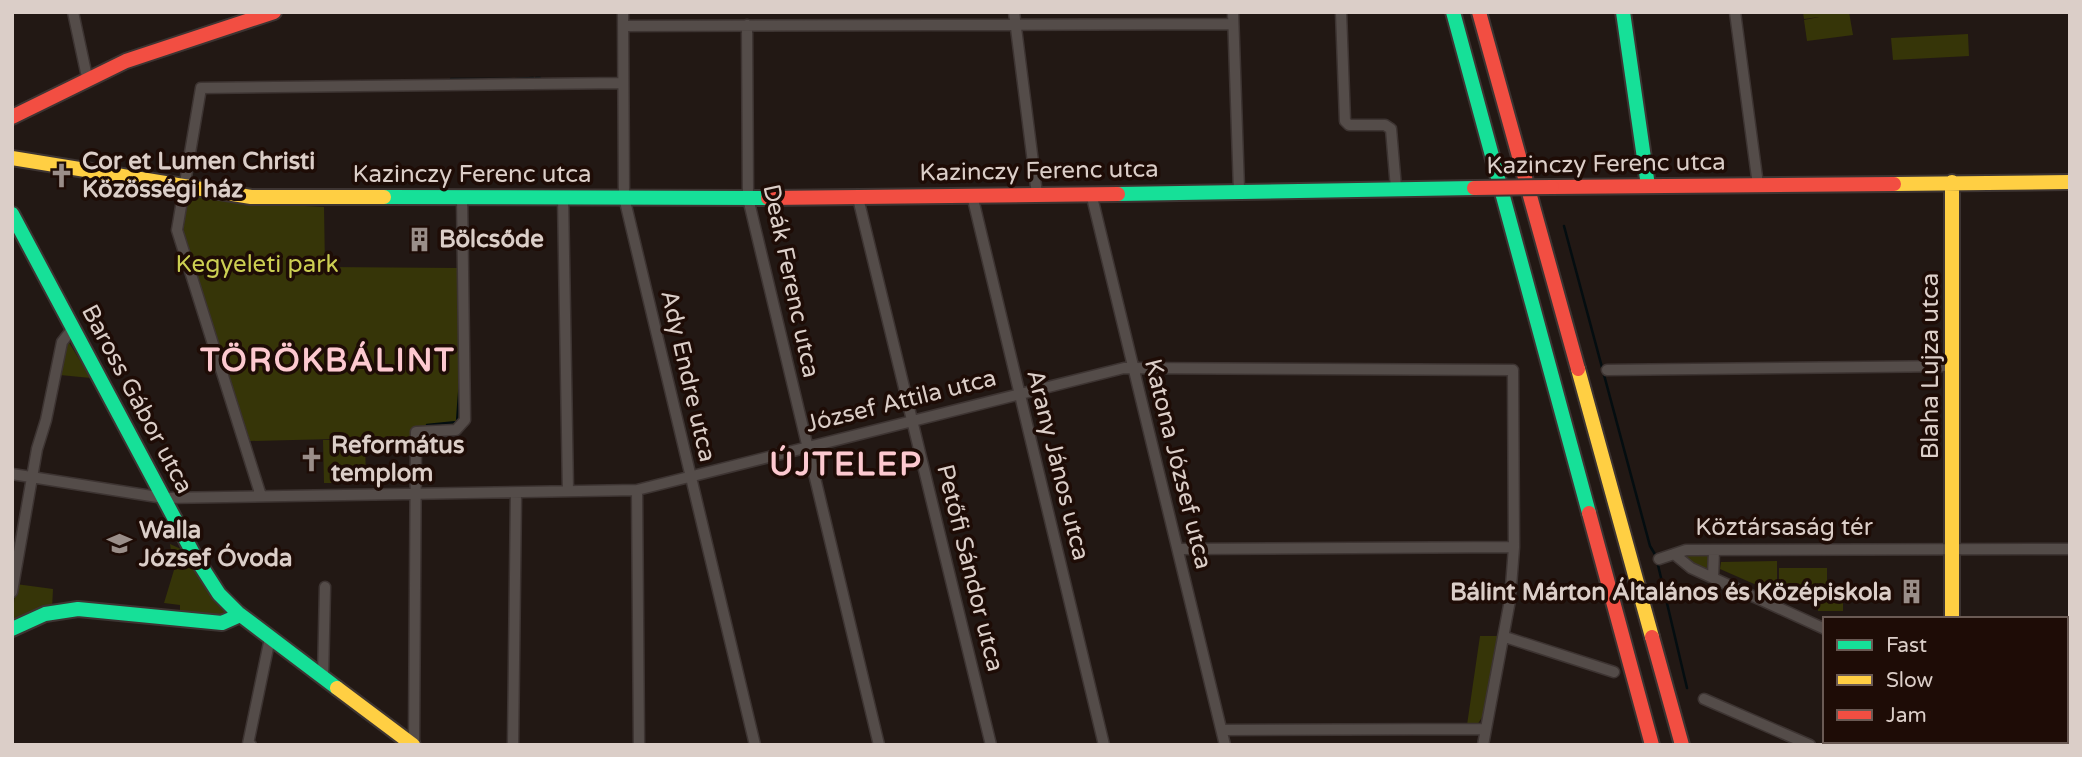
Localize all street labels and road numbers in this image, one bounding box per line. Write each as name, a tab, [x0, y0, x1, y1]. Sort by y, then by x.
street label: Kazinczy Ferenc utca	[1486, 147, 1726, 181]
street label: Kazinczy Ferenc utca	[919, 154, 1159, 188]
street label: Kazinczy Ferenc utca	[352, 160, 592, 189]
street label: Deák Ferenc utca	[756, 182, 826, 380]
street label: Blaha Lujza utca	[1916, 273, 1945, 459]
street label: Ady Endre utca	[654, 287, 722, 465]
street label: Baross Gábor utca	[75, 300, 199, 498]
street label: Katona József utca	[1138, 356, 1218, 572]
street label: József Attila utca	[803, 363, 999, 439]
street label: Arany János utca	[1020, 367, 1096, 563]
street label: Petőfi Sándor utca	[930, 461, 1010, 675]
street label: Köztársaság tér	[1695, 513, 1874, 542]

